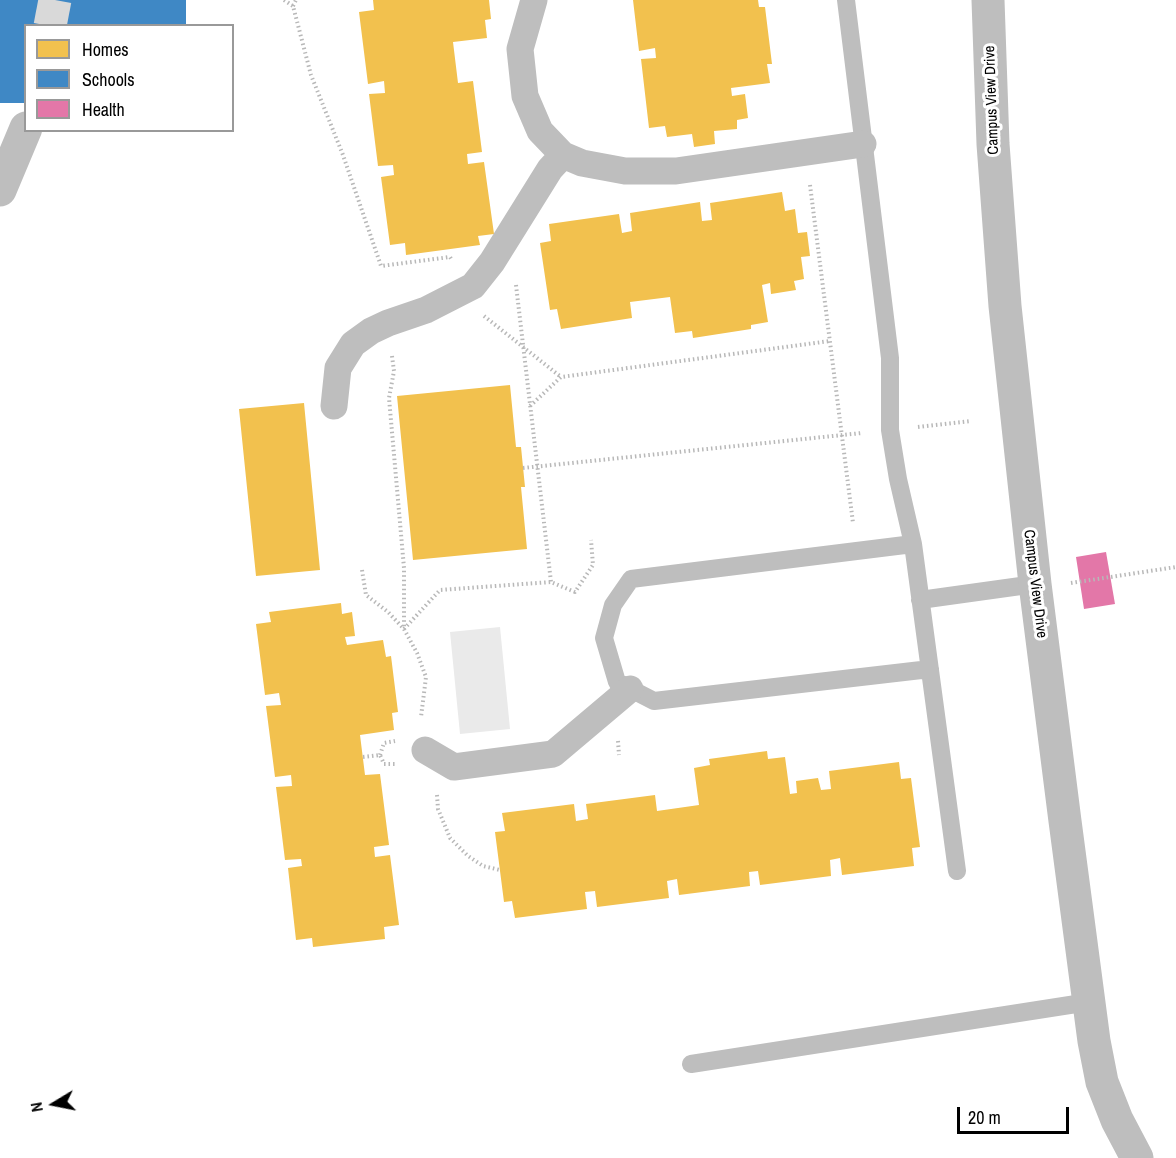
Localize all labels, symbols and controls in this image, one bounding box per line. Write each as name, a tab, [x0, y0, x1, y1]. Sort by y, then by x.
legend	[24, 24, 234, 132]
text: Homes	[82, 37, 129, 62]
street label: Campus View Drive	[981, 45, 1003, 155]
text: Schools	[82, 67, 135, 92]
text: Health	[82, 97, 125, 122]
street label: Campus View Drive	[1019, 529, 1051, 639]
north arrow	[24, 1074, 84, 1134]
scale bar	[960, 1095, 1072, 1133]
text: N	[25, 1101, 48, 1114]
text: 20 m	[968, 1105, 1001, 1130]

